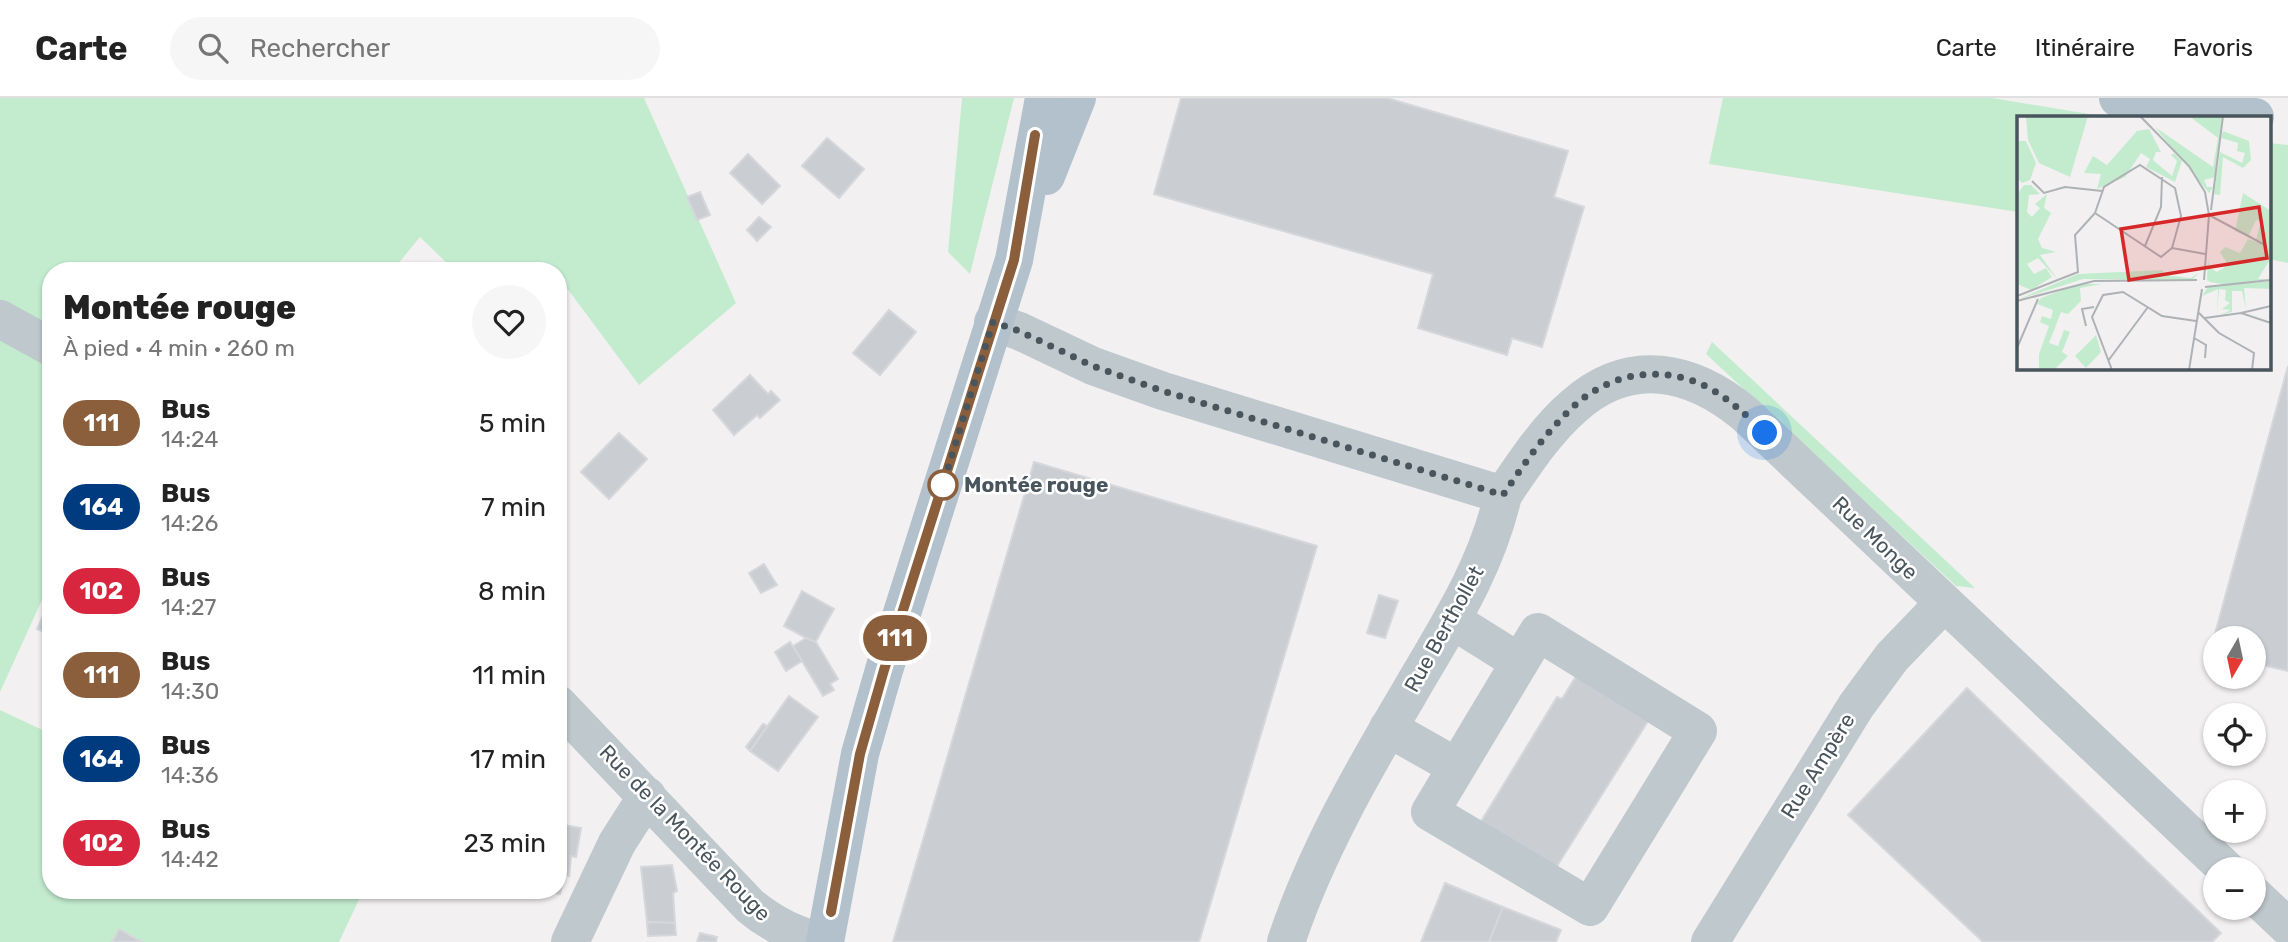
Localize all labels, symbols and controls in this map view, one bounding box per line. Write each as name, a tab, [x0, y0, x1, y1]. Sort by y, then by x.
search box	[170, 17, 660, 80]
text: Carte	[35, 29, 128, 68]
icon: search	[194, 29, 232, 67]
text: Rechercher	[250, 33, 390, 64]
text: Carte	[1936, 34, 1997, 62]
text: Itinéraire	[2035, 34, 2135, 62]
text: Favoris	[2173, 34, 2253, 62]
inset map	[2017, 116, 2270, 369]
button: heart	[472, 285, 546, 359]
text: Montée rouge	[63, 288, 296, 327]
text: À pied · 4 min · 260 m	[63, 334, 295, 362]
text: Bus	[161, 394, 210, 425]
text: 5 min	[479, 408, 546, 439]
text: 111	[84, 409, 119, 437]
your location	[1747, 415, 1782, 450]
text: 14:24	[161, 425, 219, 453]
marker: Montée rouge	[928, 470, 958, 500]
place label: Montée rouge	[964, 472, 1108, 497]
text: Bus	[161, 478, 210, 509]
street label: Rue Monge	[1827, 491, 1923, 585]
text: 7 min	[481, 492, 546, 523]
text: 164	[80, 493, 123, 521]
text: 14:26	[161, 509, 218, 537]
street label: Rue Berthollet	[1399, 561, 1488, 696]
text: Bus	[161, 562, 210, 593]
text: 8 min	[478, 576, 546, 607]
text: 102	[80, 577, 123, 605]
text: 14:27	[161, 593, 216, 621]
line badge: 111	[855, 615, 935, 661]
text: 111	[877, 624, 913, 652]
north arrow	[2203, 626, 2266, 690]
map controls	[2203, 626, 2266, 920]
text: Bus	[161, 646, 210, 677]
text: 11 min	[472, 660, 546, 691]
text: 111	[84, 661, 119, 689]
text: 14:30	[161, 677, 219, 705]
button: locate	[2203, 703, 2266, 766]
street label: Rue Ampère	[1775, 709, 1860, 823]
text: Bus	[161, 730, 210, 761]
street label: Rue de la Montée Rouge	[595, 739, 776, 926]
text: 17 min	[470, 744, 546, 775]
text: 164	[80, 745, 123, 773]
text: 14:36	[161, 761, 219, 789]
button: +	[2203, 780, 2266, 843]
text: Bus	[161, 814, 210, 845]
text: 23 min	[464, 828, 546, 859]
text: 102	[80, 829, 123, 857]
text: 14:42	[161, 845, 219, 873]
button: −	[2203, 857, 2266, 920]

